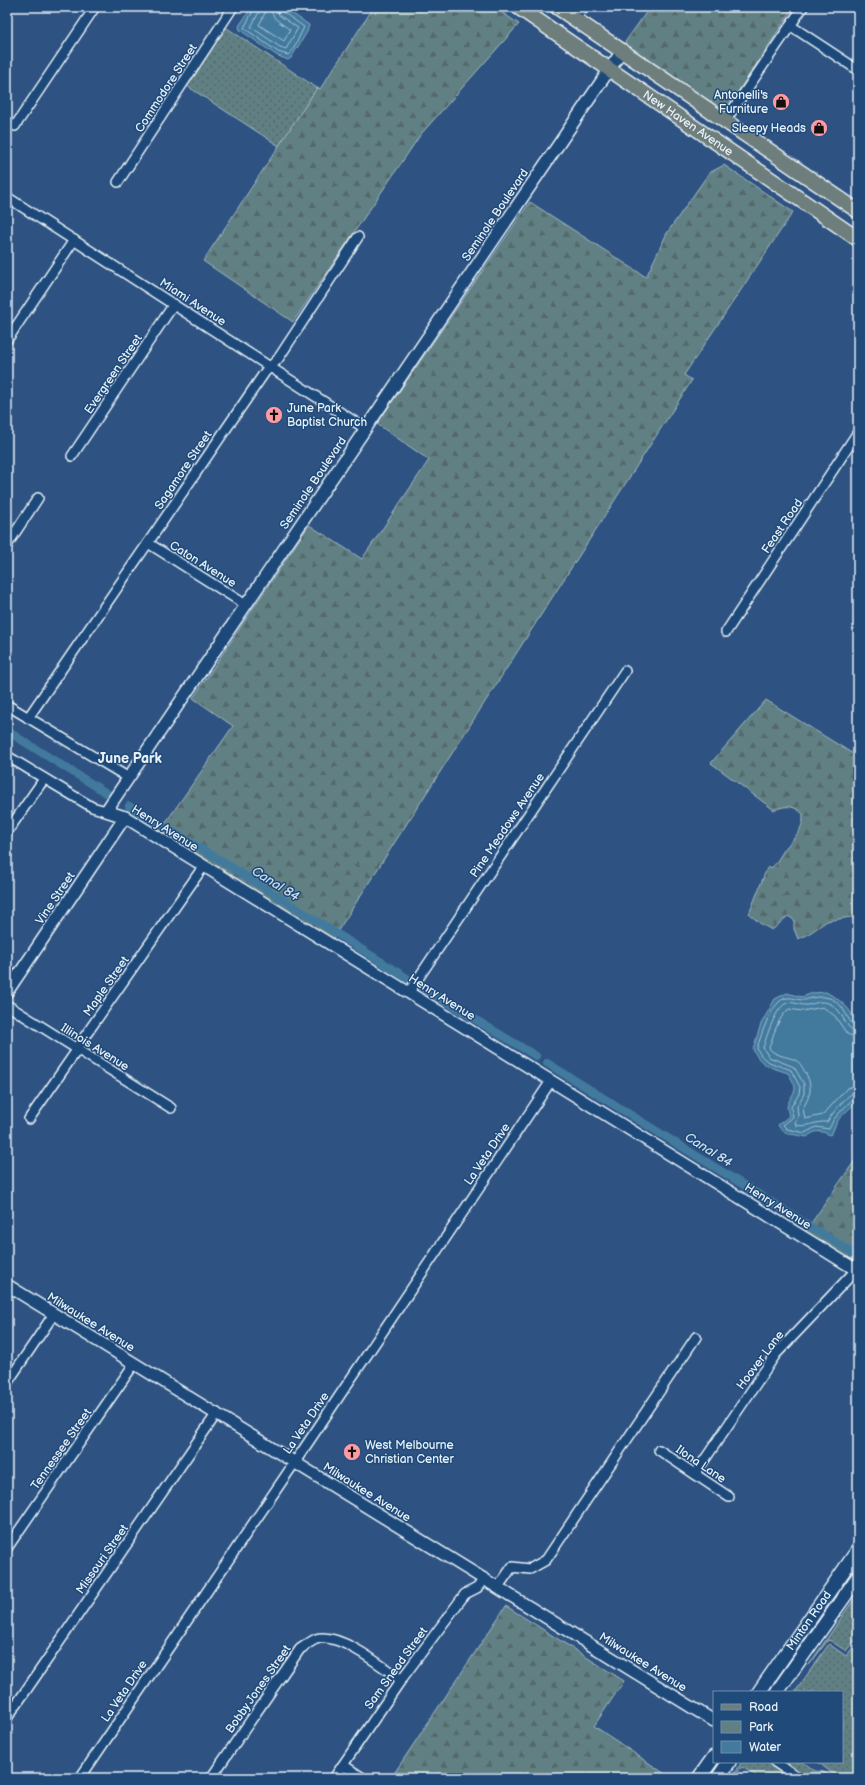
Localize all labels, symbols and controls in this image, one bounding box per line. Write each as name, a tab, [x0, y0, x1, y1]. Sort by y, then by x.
street label: Commodore Street	[132, 41, 201, 135]
street label: New Haven Avenue	[640, 87, 736, 160]
place label: Antonelli's Furniture	[714, 88, 768, 117]
shop icon: Antonelli's Furniture	[771, 92, 791, 112]
shop icon: Sleepy Heads	[809, 118, 829, 138]
place label: Sleepy Heads	[732, 121, 806, 136]
street label: Seminole Boulevard	[459, 166, 532, 264]
street label: Miami Avenue	[157, 275, 229, 329]
street label: Evergreen Street	[81, 331, 146, 417]
place label: June Park Baptist Church	[287, 401, 367, 430]
church icon: June Park Baptist Church	[264, 405, 284, 425]
street label: Sagamore Street	[152, 428, 215, 512]
street label: Seminole Boulevard	[277, 434, 350, 532]
street label: Feast Road	[759, 496, 806, 556]
street label: Caton Avenue	[167, 538, 239, 591]
district label: June Park	[98, 750, 163, 767]
street label: Pine Meadows Avenue	[467, 770, 548, 880]
street label: Henry Avenue	[129, 802, 201, 855]
water label: Canal 84	[249, 863, 302, 905]
street label: Vine Street	[32, 869, 79, 927]
street label: Maple Street	[80, 953, 133, 1019]
street label: Henry Avenue	[406, 971, 478, 1024]
street label: Illinois Avenue	[58, 1020, 132, 1074]
street label: La Veta Drive	[461, 1120, 514, 1188]
water label: Canal 84	[682, 1129, 735, 1171]
street label: Henry Avenue	[742, 1180, 814, 1233]
street label: Milwaukee Avenue	[44, 1289, 137, 1355]
street label: Hoover Lane	[733, 1328, 787, 1393]
street label: La Veta Drive	[280, 1389, 333, 1457]
street label: Tennessee Street	[28, 1406, 95, 1493]
place label: West Melbourne Christian Center	[365, 1438, 454, 1467]
church icon: West Melbourne Christian Center	[342, 1442, 362, 1462]
street label: Ilona Lane	[673, 1442, 729, 1487]
street label: Milwaukee Avenue	[320, 1459, 413, 1525]
street label: Missouri Street	[73, 1521, 132, 1597]
street label: Minton Road	[783, 1588, 835, 1654]
street label: Sam Snead Street	[362, 1624, 431, 1712]
street label: Milwaukee Avenue	[596, 1629, 689, 1695]
street label: Bobby Jones Street	[222, 1642, 295, 1736]
street label: La Veta Drive	[98, 1657, 151, 1725]
legend	[713, 1691, 843, 1763]
text: Road	[749, 1700, 778, 1715]
text: Park	[749, 1720, 773, 1735]
text: Water	[749, 1740, 781, 1755]

